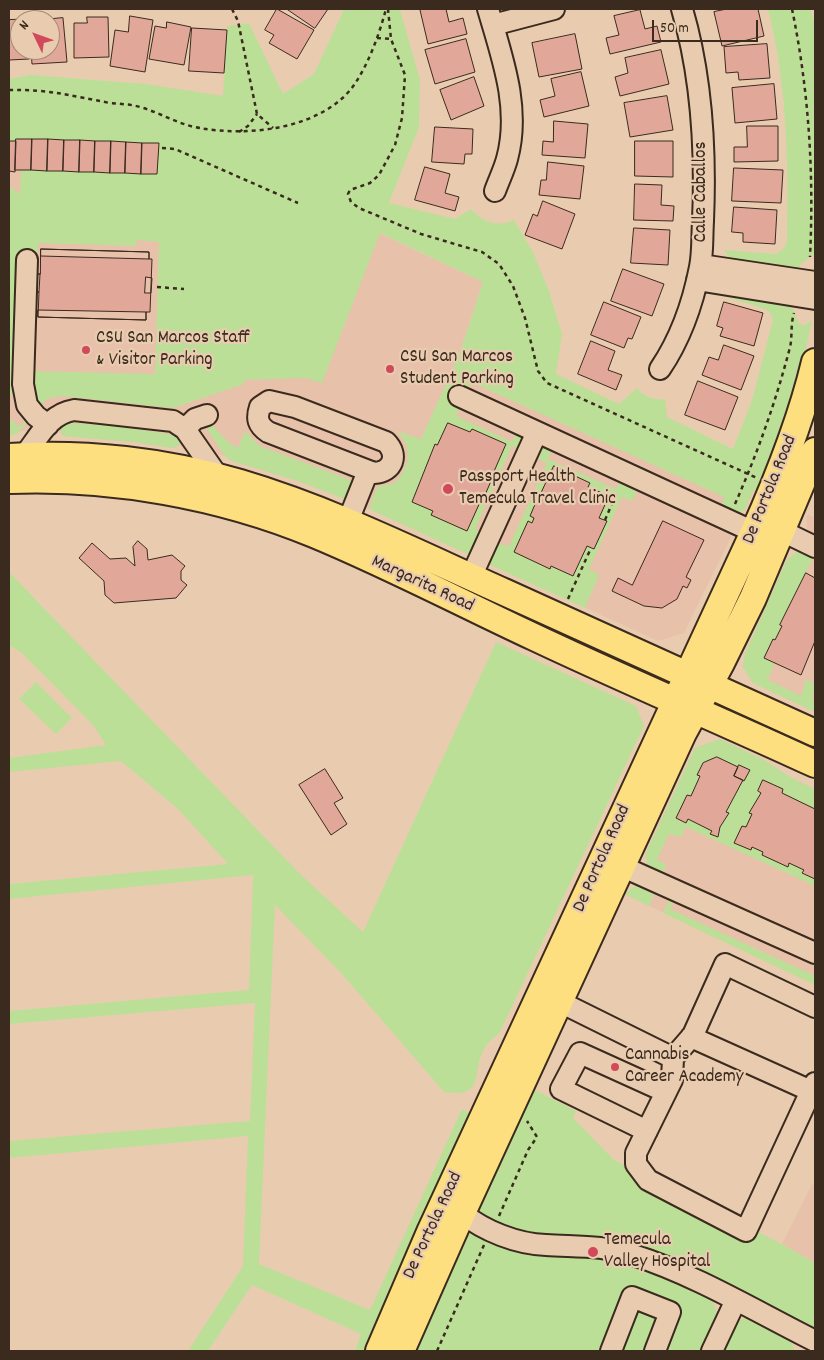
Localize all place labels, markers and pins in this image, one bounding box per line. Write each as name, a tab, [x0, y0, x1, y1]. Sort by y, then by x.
place label: CSU San Marcos Staff & Visitor Parking	[96, 328, 250, 372]
marker: CSU San Marcos Staff & Visitor Parking	[80, 344, 92, 356]
place label: CSU San Marcos Student Parking	[400, 347, 514, 391]
marker: CSU San Marcos Student Parking	[384, 363, 396, 375]
place label: Passport Health Temecula Travel Clinic	[459, 467, 616, 511]
marker: Passport Health Temecula Travel Clinic	[441, 482, 455, 496]
place label: Cannabis Career Academy	[625, 1045, 743, 1089]
marker: Cannabis Career Academy	[609, 1061, 621, 1073]
place label: Temecula Valley Hospital	[604, 1230, 710, 1274]
marker: Temecula Valley Hospital	[586, 1245, 600, 1259]

